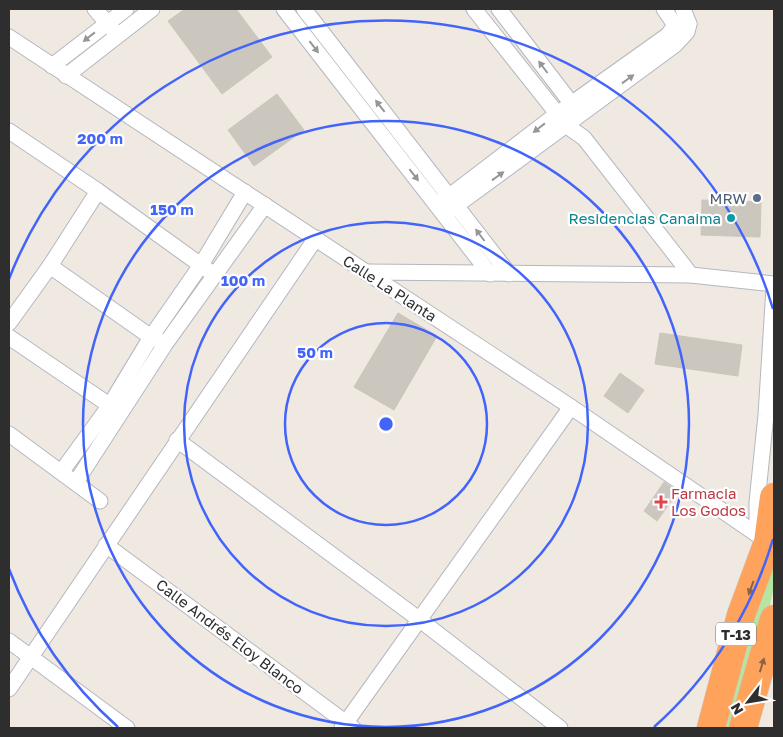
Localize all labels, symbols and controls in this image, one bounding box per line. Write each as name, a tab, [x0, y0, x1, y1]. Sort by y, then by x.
one-way arrow	[83, 32, 96, 43]
one-way arrow	[309, 40, 319, 54]
one-way arrow	[538, 60, 548, 74]
one-way arrow	[622, 74, 635, 84]
one-way arrow	[375, 100, 386, 113]
one-way arrow	[532, 123, 545, 134]
text: 200 m	[77, 129, 123, 147]
one-way arrow	[408, 169, 419, 182]
one-way arrow	[491, 171, 505, 181]
place label: MRW	[709, 189, 747, 207]
marker: MRW	[751, 192, 763, 204]
text: 150 m	[150, 200, 194, 218]
place label: Residencias Canaima	[569, 209, 721, 227]
marker: Residencias Canaima	[725, 212, 737, 224]
one-way arrow	[474, 229, 485, 242]
street label: Calle La Planta	[340, 251, 440, 325]
text: 100 m	[221, 271, 265, 289]
text: 50 m	[297, 343, 333, 361]
centre of rings	[377, 415, 395, 433]
place label: Farmacia Los Godos	[671, 484, 746, 519]
marker: Farmacia Los Godos	[655, 496, 667, 508]
street label: Calle Andrés Eloy Blanco	[153, 575, 307, 697]
one-way arrow	[747, 580, 754, 595]
road number: T-13	[716, 622, 756, 646]
one-way arrow	[759, 657, 767, 672]
north arrow	[723, 677, 773, 727]
text: N	[726, 700, 746, 718]

